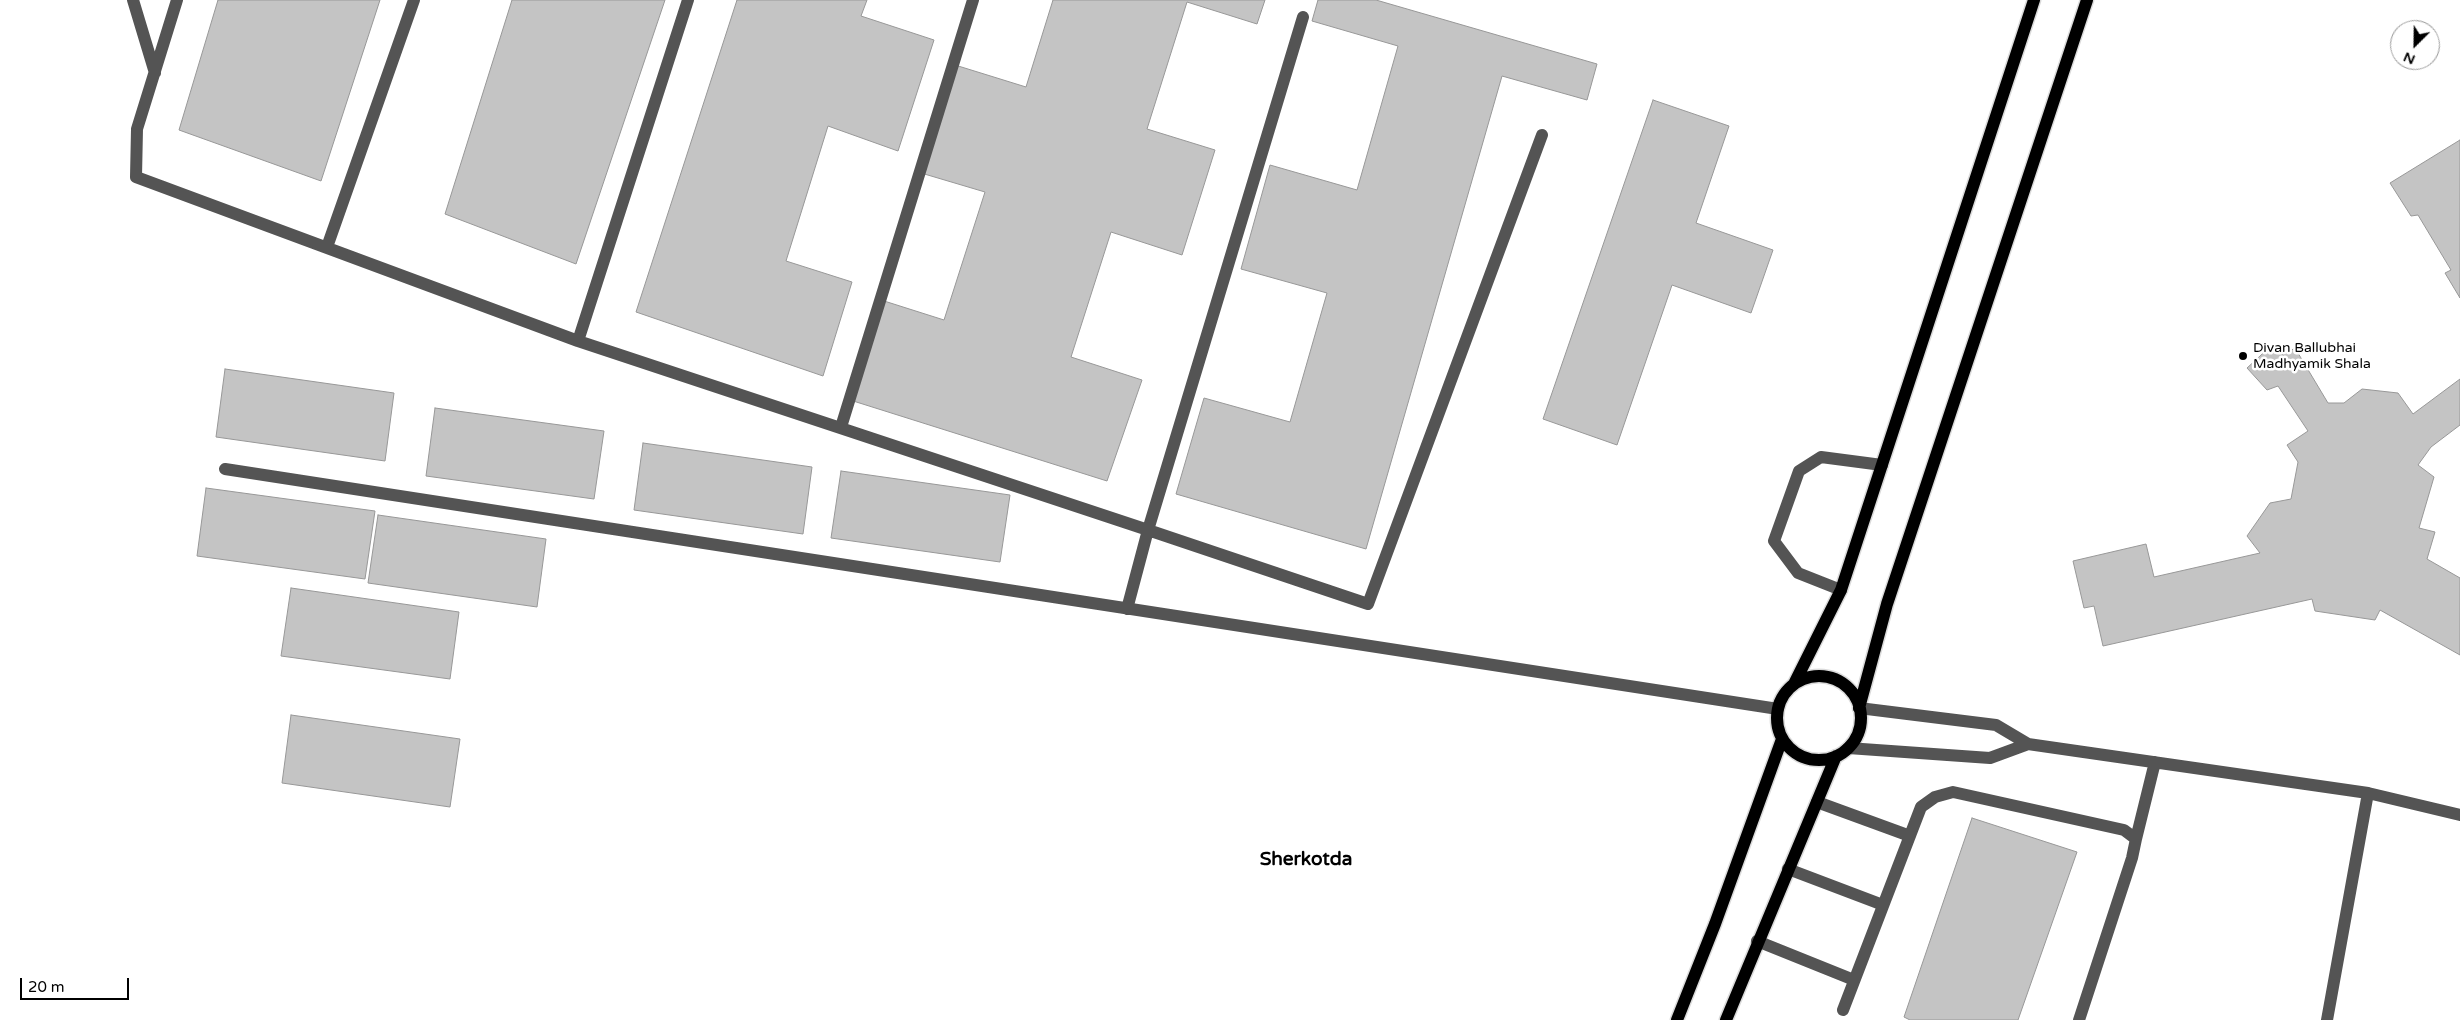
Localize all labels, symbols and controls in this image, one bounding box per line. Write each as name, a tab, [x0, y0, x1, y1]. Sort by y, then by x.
north arrow	[2390, 20, 2440, 70]
text: N	[2401, 48, 2418, 68]
place label: Divan Ballubhai Madhyamik Shala	[2253, 340, 2371, 372]
marker: Divan Ballubhai Madhyamik Shala	[2237, 350, 2249, 362]
district label: Sherkotda	[1260, 849, 1352, 871]
scale bar	[22, 968, 131, 1000]
text: 20 m	[28, 978, 65, 996]

